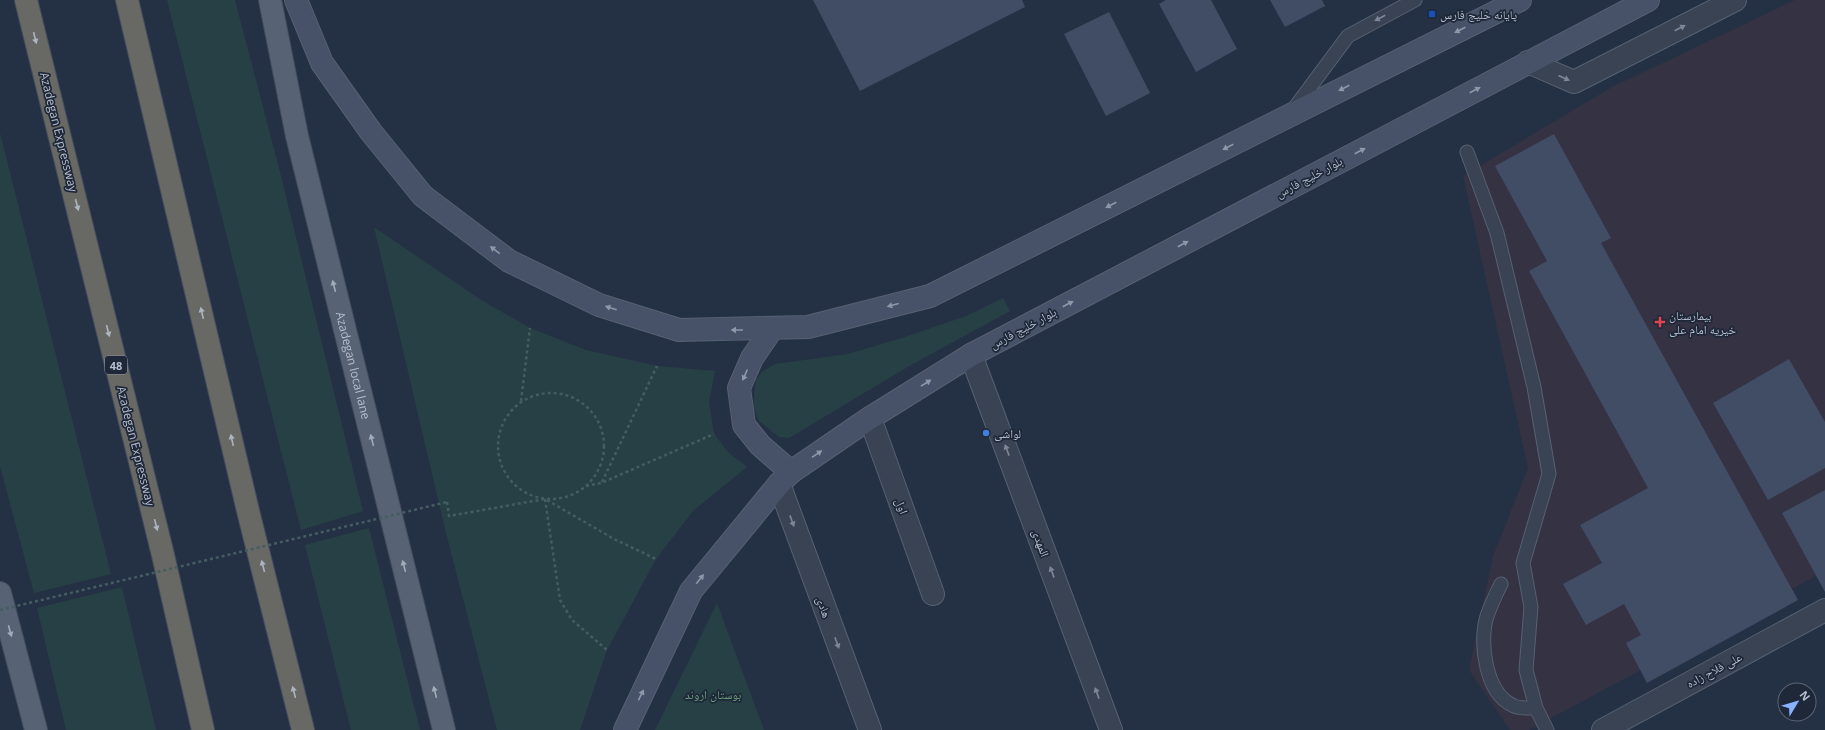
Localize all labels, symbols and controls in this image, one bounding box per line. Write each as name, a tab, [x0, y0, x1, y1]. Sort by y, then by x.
place label: پایانه خلیج فارس	[1440, 6, 1517, 23]
marker: پایانه خلیج فارس	[1427, 9, 1437, 19]
one-way arrow	[1374, 15, 1386, 22]
one-way arrow	[1674, 25, 1686, 31]
one-way arrow	[1454, 27, 1466, 33]
one-way arrow	[33, 32, 39, 44]
street label: Azadegan Expressway	[36, 70, 82, 195]
one-way arrow	[1558, 75, 1570, 81]
one-way arrow	[1338, 85, 1349, 91]
one-way arrow	[1469, 87, 1481, 94]
one-way arrow	[1222, 144, 1233, 150]
one-way arrow	[1354, 148, 1366, 154]
street label: بلوار خلیج فارس	[1273, 152, 1345, 202]
one-way arrow	[74, 199, 80, 211]
one-way arrow	[1106, 202, 1117, 208]
one-way arrow	[1177, 241, 1189, 247]
one-way arrow	[490, 246, 500, 254]
one-way arrow	[331, 280, 337, 293]
one-way arrow	[1062, 301, 1074, 308]
one-way arrow	[886, 303, 899, 309]
street label: بلوار خلیج فارس	[987, 303, 1059, 353]
one-way arrow	[604, 305, 616, 311]
one-way arrow	[198, 307, 204, 319]
place label: بیمارستان خیریه امام علی	[1669, 307, 1736, 338]
street label: Azadegan local lane	[332, 310, 375, 421]
marker: بیمارستان خیریه امام علی	[1654, 316, 1666, 328]
one-way arrow	[105, 325, 111, 337]
one-way arrow	[730, 327, 743, 333]
road number: 48	[105, 356, 127, 374]
one-way arrow	[742, 369, 748, 380]
one-way arrow	[920, 380, 932, 387]
street label: Azadegan Expressway	[113, 384, 159, 509]
place label: لواشی	[994, 425, 1021, 442]
marker: لواشی	[981, 428, 991, 438]
one-way arrow	[228, 434, 234, 446]
one-way arrow	[369, 434, 375, 446]
one-way arrow	[1003, 443, 1009, 455]
one-way arrow	[811, 450, 822, 458]
street label: اول	[891, 496, 913, 516]
one-way arrow	[790, 515, 796, 527]
one-way arrow	[153, 519, 159, 531]
street label: المهدی	[1028, 527, 1054, 559]
one-way arrow	[260, 560, 266, 572]
one-way arrow	[400, 560, 406, 572]
one-way arrow	[1049, 565, 1055, 577]
one-way arrow	[696, 574, 705, 585]
street label: هادی	[812, 594, 836, 620]
one-way arrow	[7, 625, 13, 637]
one-way arrow	[835, 637, 841, 649]
street label: علی فلاح زاده	[1683, 648, 1745, 692]
north arrow	[1777, 682, 1817, 722]
one-way arrow	[291, 686, 297, 698]
one-way arrow	[431, 686, 437, 698]
park label: بوستان اروند	[685, 686, 741, 703]
one-way arrow	[1094, 687, 1100, 699]
text: N	[1797, 687, 1814, 704]
one-way arrow	[638, 689, 644, 700]

